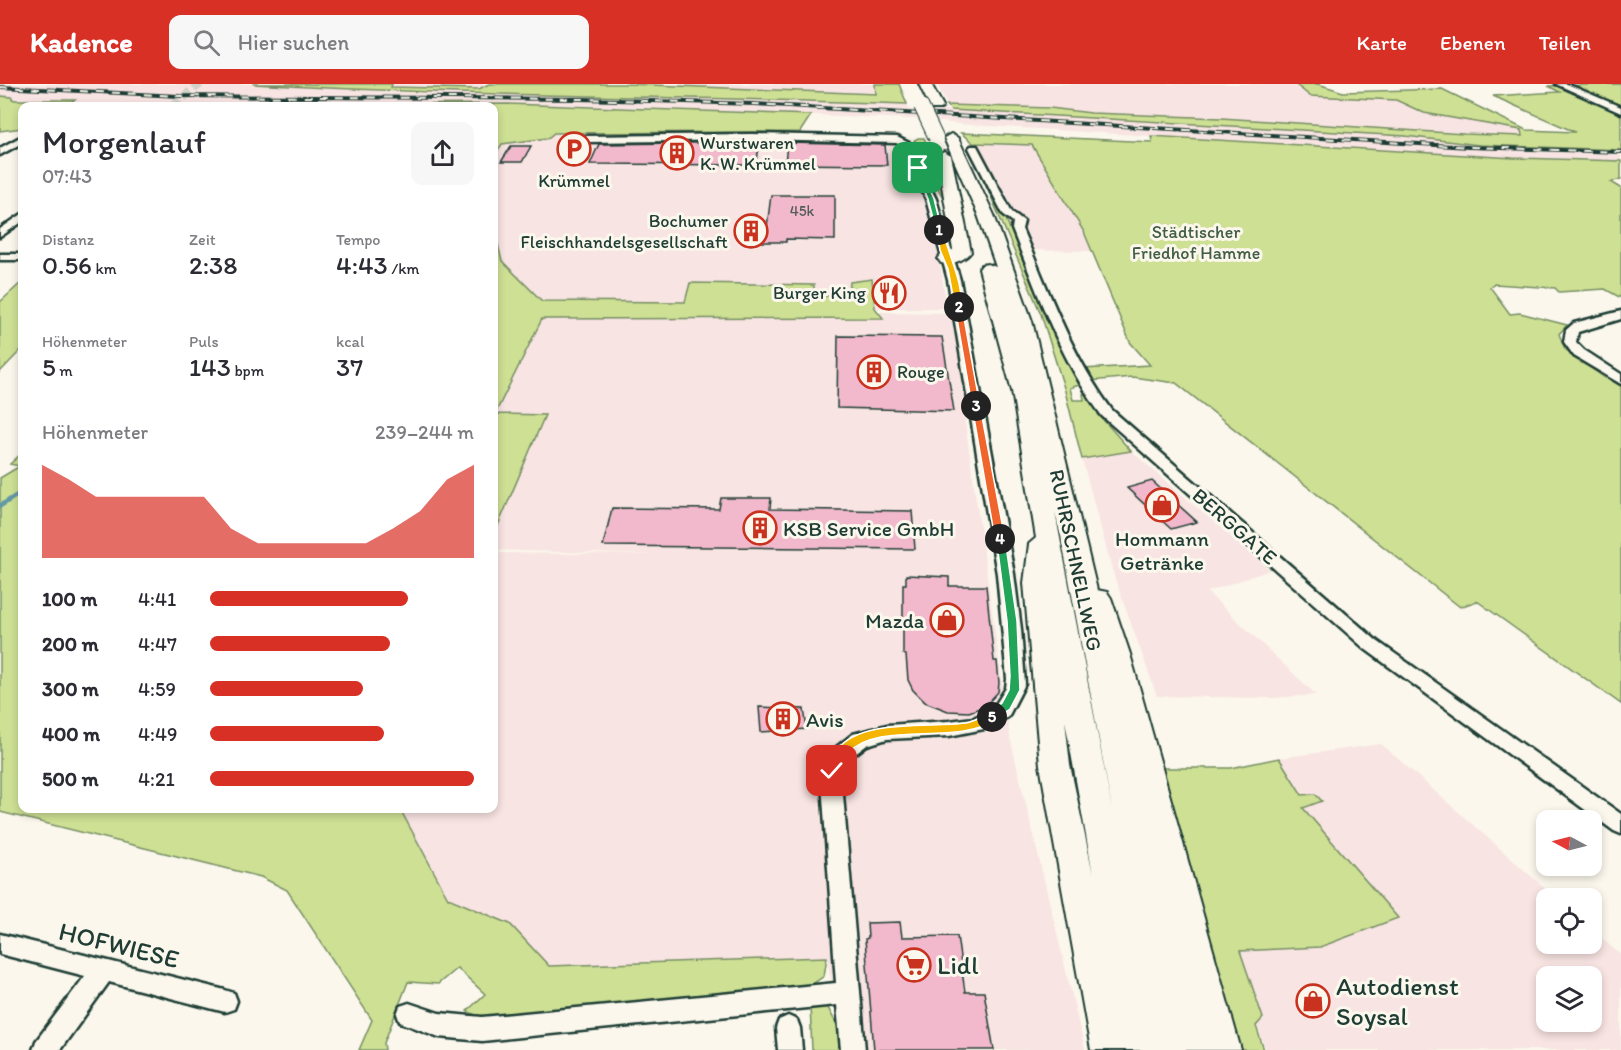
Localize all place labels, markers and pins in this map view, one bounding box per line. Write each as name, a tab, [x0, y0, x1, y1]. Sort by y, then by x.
parking icon: Krümmel	[556, 131, 592, 167]
place label: Wurstwaren K. W. Krümmel	[700, 132, 816, 175]
building icon: Wurstwaren K. W. Krümmel	[659, 135, 695, 171]
pin	[892, 142, 943, 193]
place label: Krümmel	[538, 170, 610, 192]
place label: Bochumer Fleischhandelsgesellschaft	[521, 210, 729, 253]
building icon: Bochumer Fleischhandelsgesellschaft	[733, 213, 769, 249]
pin: 1	[924, 215, 954, 245]
restaurant icon: Burger King	[871, 275, 907, 311]
place label: Burger King	[773, 282, 867, 304]
pin: 2	[944, 292, 974, 322]
building icon: Rouge	[856, 354, 892, 390]
place label: Rouge	[897, 361, 945, 383]
pin: 3	[961, 391, 991, 421]
shop icon: Hommann Getränke	[1144, 487, 1180, 523]
building icon: KSB Service GmbH	[742, 510, 778, 546]
place label: KSB Service GmbH	[783, 516, 954, 541]
pin: 4	[985, 524, 1015, 554]
place label: Hommann Getränke	[1115, 526, 1209, 575]
shop icon: Mazda	[929, 602, 965, 638]
place label: Mazda	[865, 608, 924, 633]
building icon: Avis	[765, 701, 801, 737]
pin: 5	[977, 702, 1007, 732]
place label: Avis	[806, 707, 844, 732]
pin	[806, 745, 857, 796]
supermarket icon: Lidl	[896, 947, 932, 983]
place label: Lidl	[937, 949, 979, 981]
place label: Autodienst Soysal	[1336, 970, 1459, 1032]
shop icon: Autodienst Soysal	[1295, 983, 1331, 1019]

